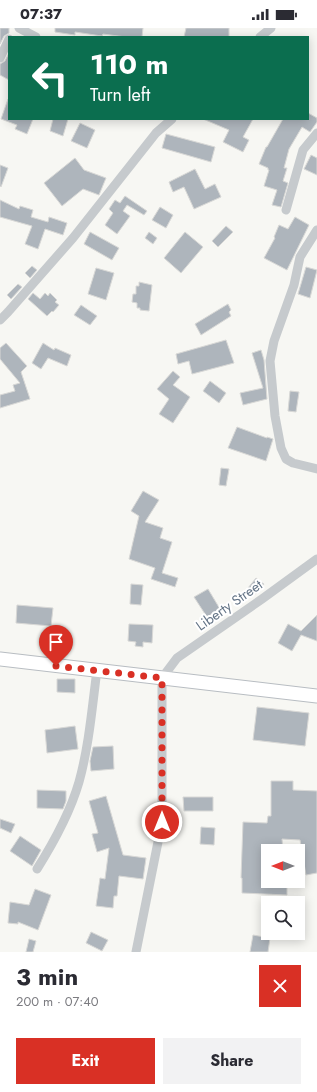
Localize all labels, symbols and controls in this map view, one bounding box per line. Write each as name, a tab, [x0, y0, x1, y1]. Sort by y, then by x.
text: 07:37	[20, 3, 62, 25]
text: 110 m	[90, 44, 168, 85]
icon: left	[24, 52, 76, 104]
text: Turn left	[90, 82, 150, 108]
street label: Liberty Street	[192, 574, 267, 635]
pin	[39, 625, 73, 666]
icon: arrive	[45, 631, 67, 653]
position arrow	[141, 801, 183, 843]
north arrow	[261, 844, 305, 888]
map controls	[261, 844, 305, 940]
button: search	[261, 896, 305, 940]
text: 3 min	[16, 959, 78, 994]
button: close	[259, 965, 301, 1007]
text: 200 m · 07:40	[16, 992, 99, 1011]
button: Exit	[16, 1038, 155, 1084]
button: Share	[163, 1038, 301, 1084]

